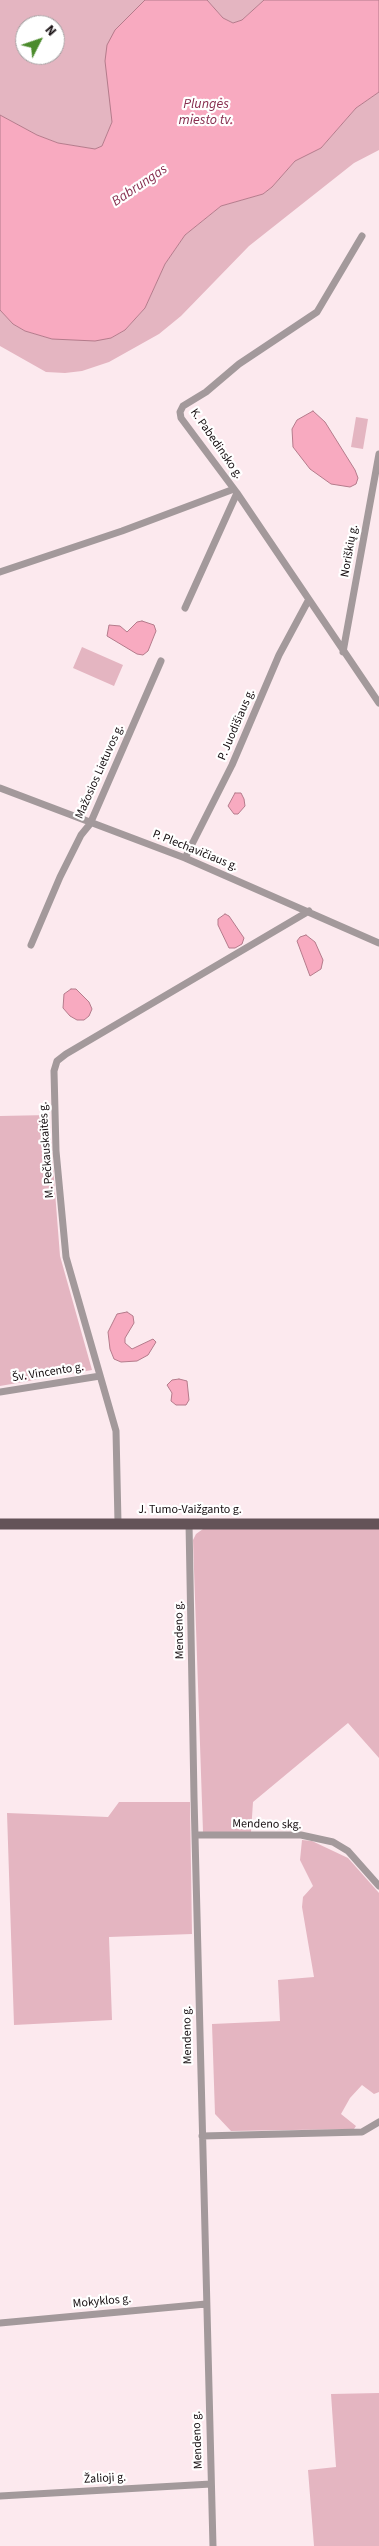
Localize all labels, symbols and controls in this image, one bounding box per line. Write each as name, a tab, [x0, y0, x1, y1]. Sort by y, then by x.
north arrow	[15, 15, 65, 65]
text: N	[40, 21, 61, 41]
water label: Plungės miesto tv.	[179, 97, 233, 130]
water label: Babrungas	[109, 161, 171, 211]
street label: K. Pabedinsko g.	[187, 406, 245, 482]
street label: Noriškių g.	[338, 524, 362, 578]
street label: P. Juodišiaus g.	[215, 687, 259, 763]
street label: Mažosios Lietuvos g.	[73, 723, 127, 821]
street label: P. Plechavičiaus g.	[150, 827, 240, 875]
street label: M. Pečkauskaitės g.	[36, 1101, 58, 1199]
street label: Šv. Vincento g.	[11, 1360, 85, 1386]
street label: J. Tumo-Vaižganto g.	[138, 1503, 242, 1517]
street label: Mendeno g.	[172, 1601, 188, 1659]
street label: Mendeno skg.	[232, 1817, 302, 1833]
street label: Mendeno g.	[180, 2006, 196, 2064]
street label: Mokyklos g.	[72, 2292, 132, 2312]
street label: Mendeno g.	[190, 2411, 206, 2469]
street label: Žalioji g.	[84, 2471, 126, 2487]

